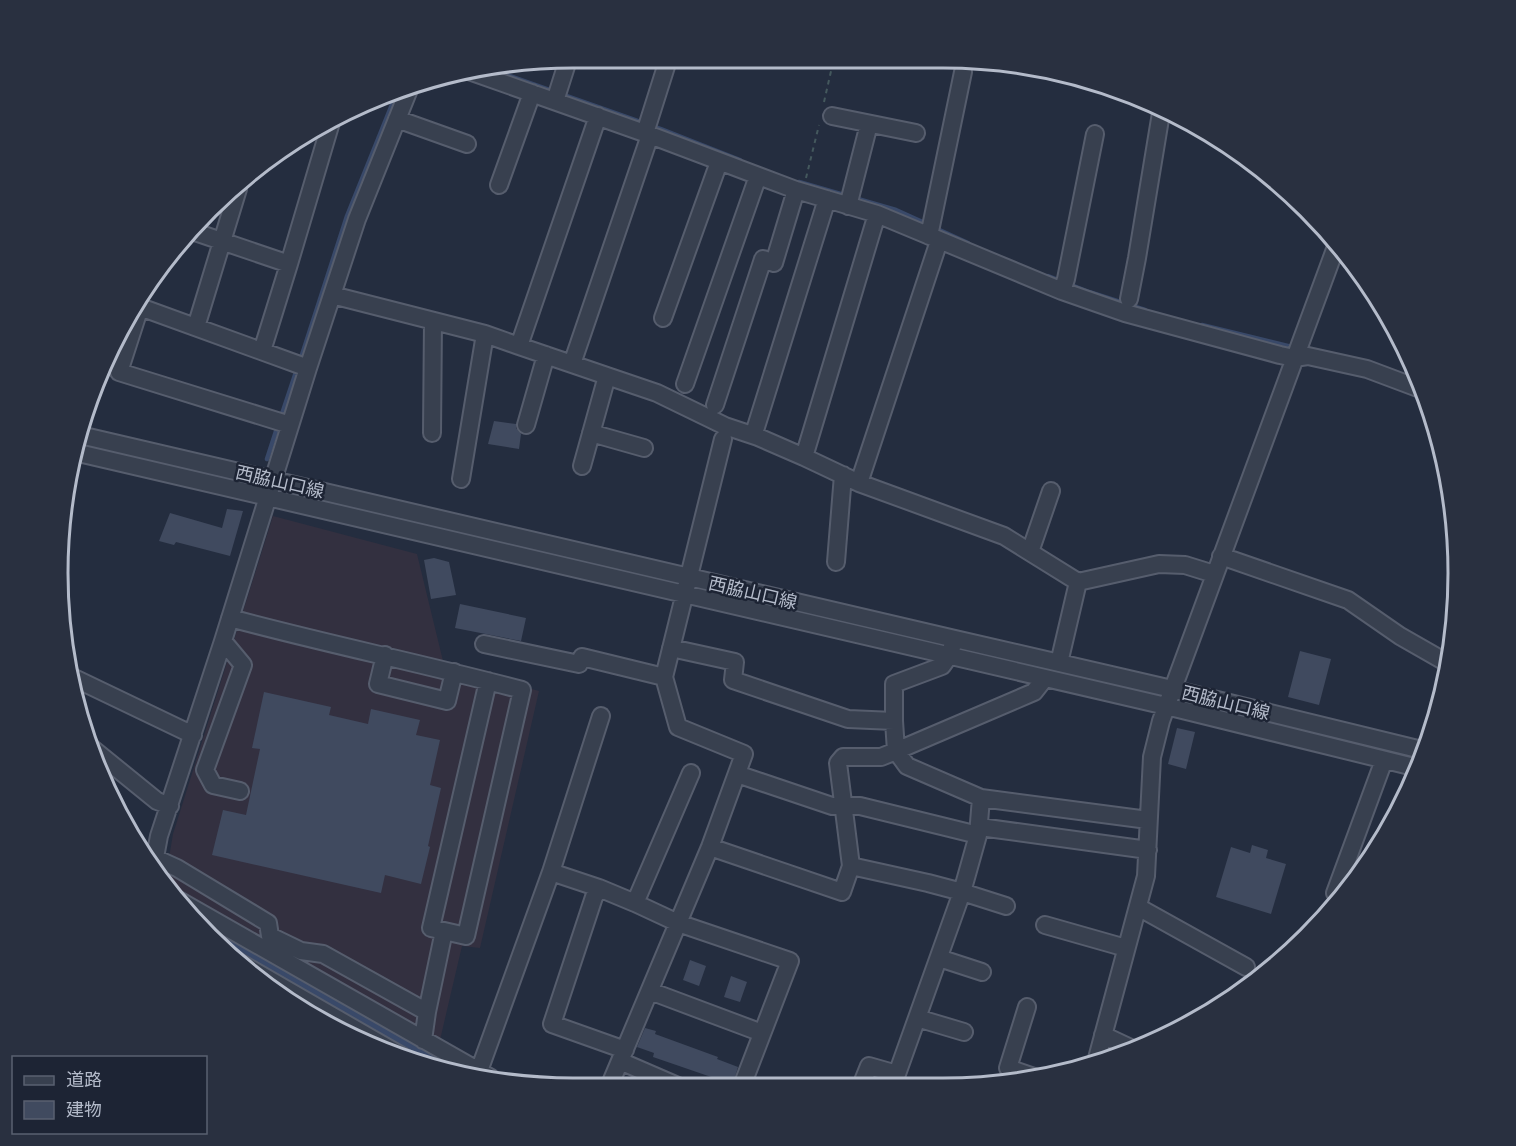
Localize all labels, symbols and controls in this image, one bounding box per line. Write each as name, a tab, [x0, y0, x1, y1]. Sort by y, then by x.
street label: 西脇山口線	[234, 460, 326, 502]
street label: 西脇山口線	[707, 571, 799, 613]
street label: 西脇山口線	[1180, 680, 1272, 724]
legend	[12, 1056, 207, 1134]
text: 道路	[66, 1068, 102, 1090]
text: 建物	[66, 1098, 102, 1120]

